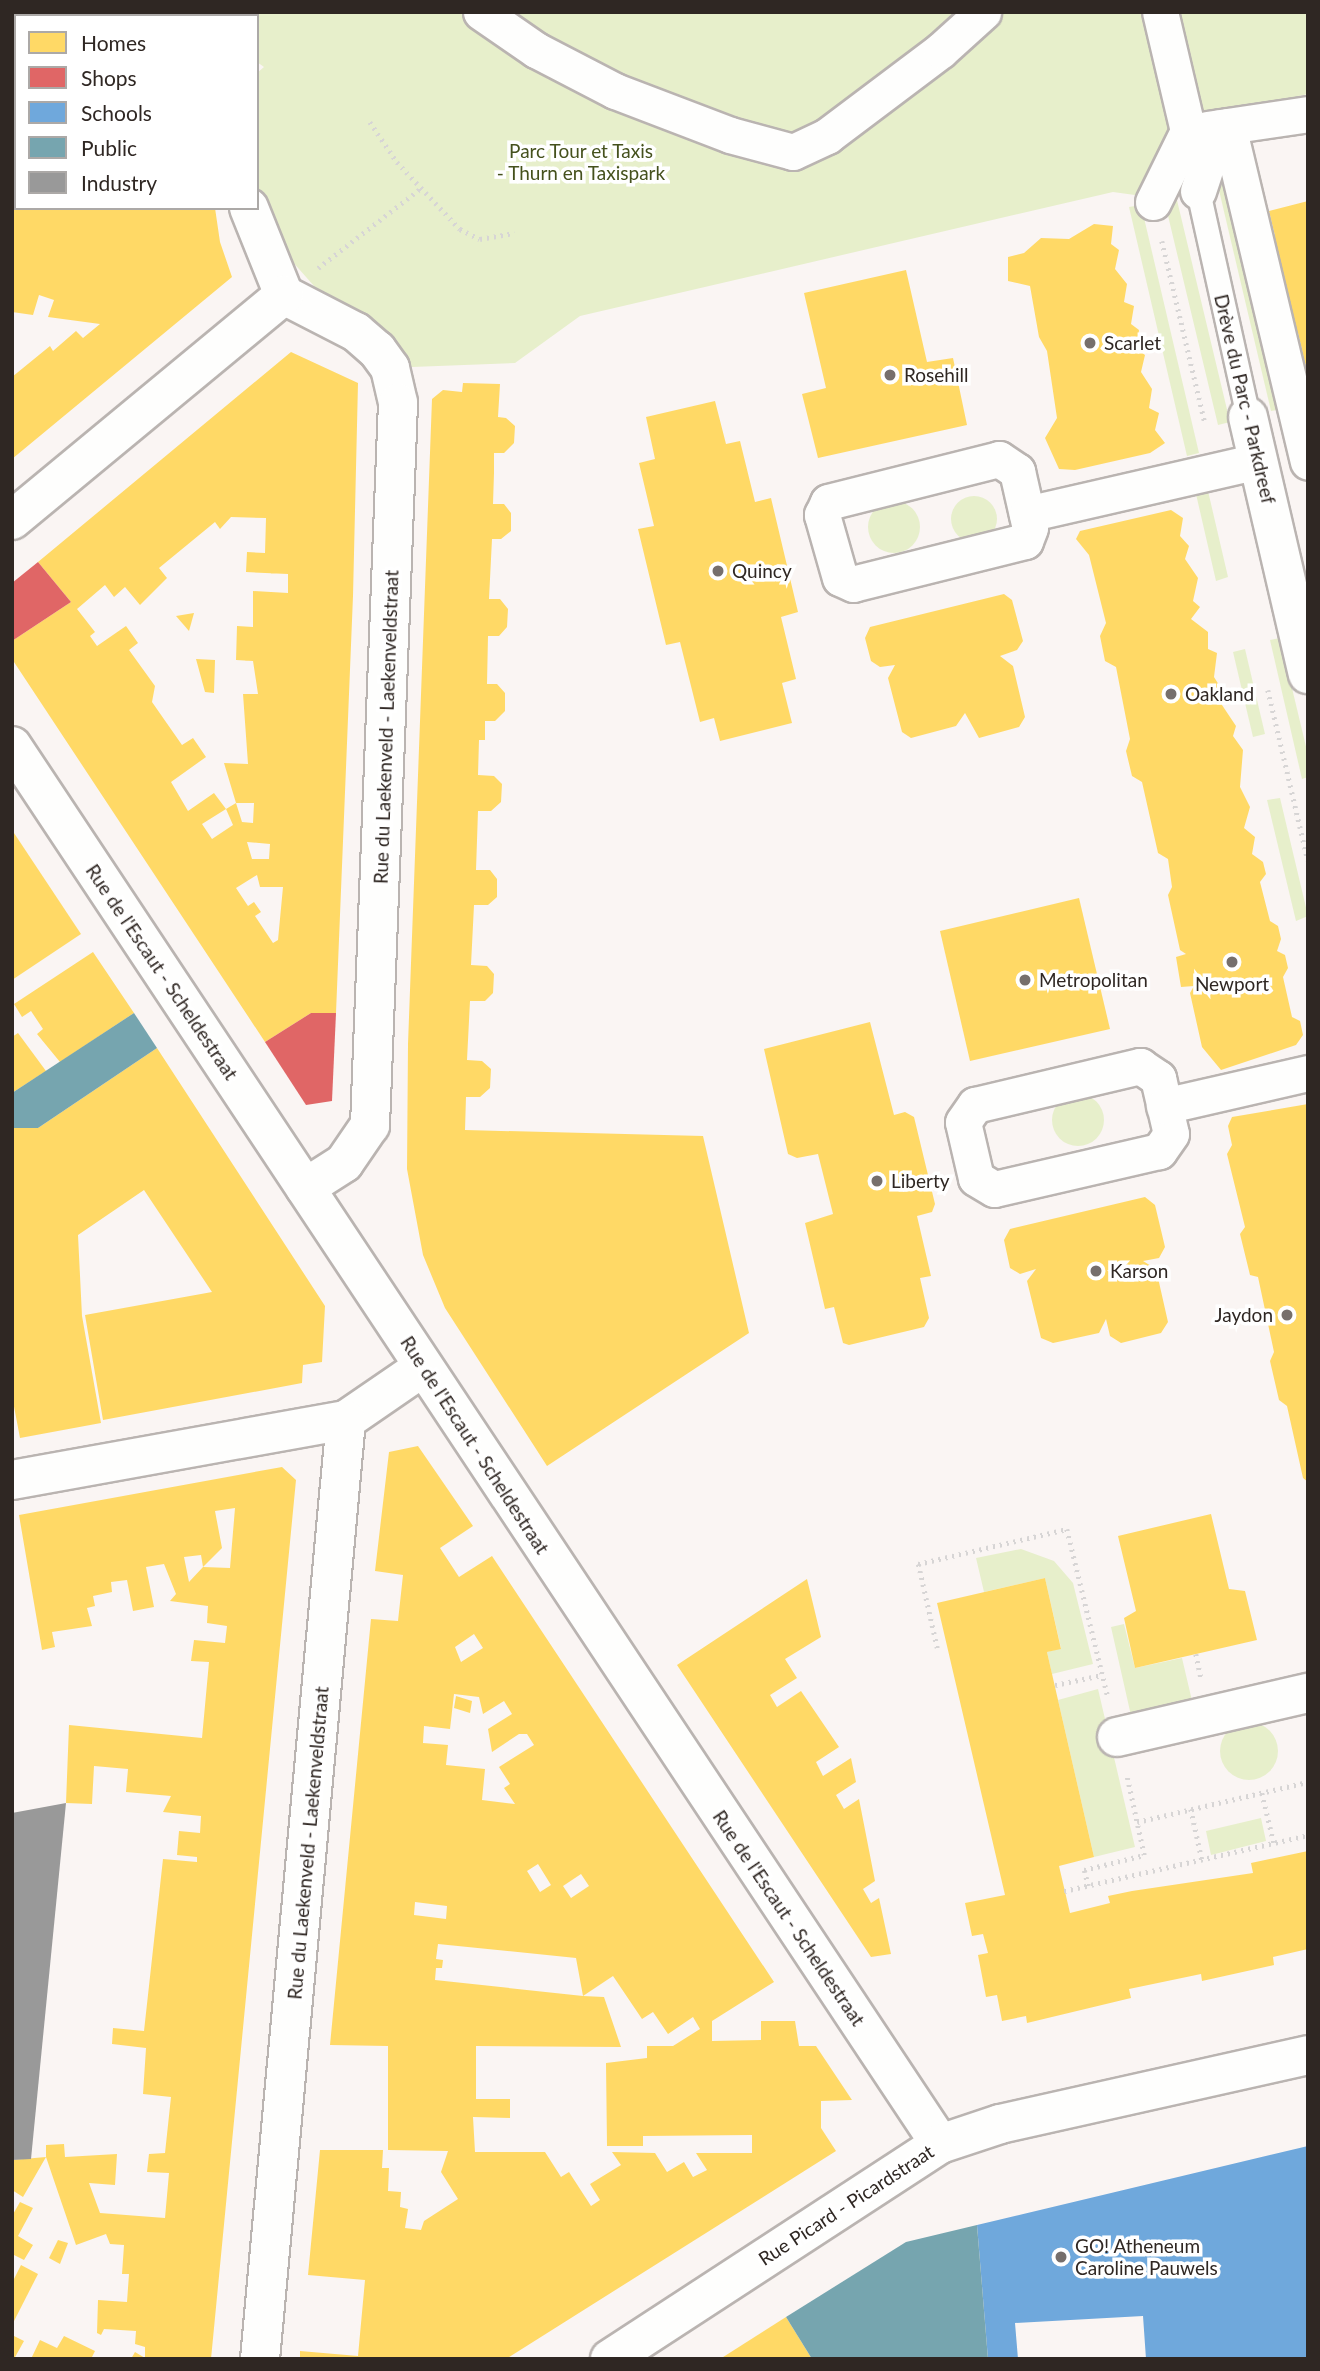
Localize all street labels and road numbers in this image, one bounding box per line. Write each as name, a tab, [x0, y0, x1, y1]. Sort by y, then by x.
street label: Drève du Parc - Parkdreef	[1210, 292, 1280, 506]
street label: Rue du Laekenveld - Laekenveldstraat	[369, 570, 403, 884]
street label: Rue de l'Escaut - Scheldestraat	[81, 860, 243, 1084]
street label: Rue de l'Escaut - Scheldestraat	[396, 1332, 554, 1558]
street label: Rue du Laekenveld - Laekenveldstraat	[283, 1686, 333, 2000]
street label: Rue de l'Escaut - Scheldestraat	[708, 1806, 870, 2030]
street label: Rue Picard - Picardstraat	[754, 2140, 938, 2270]

